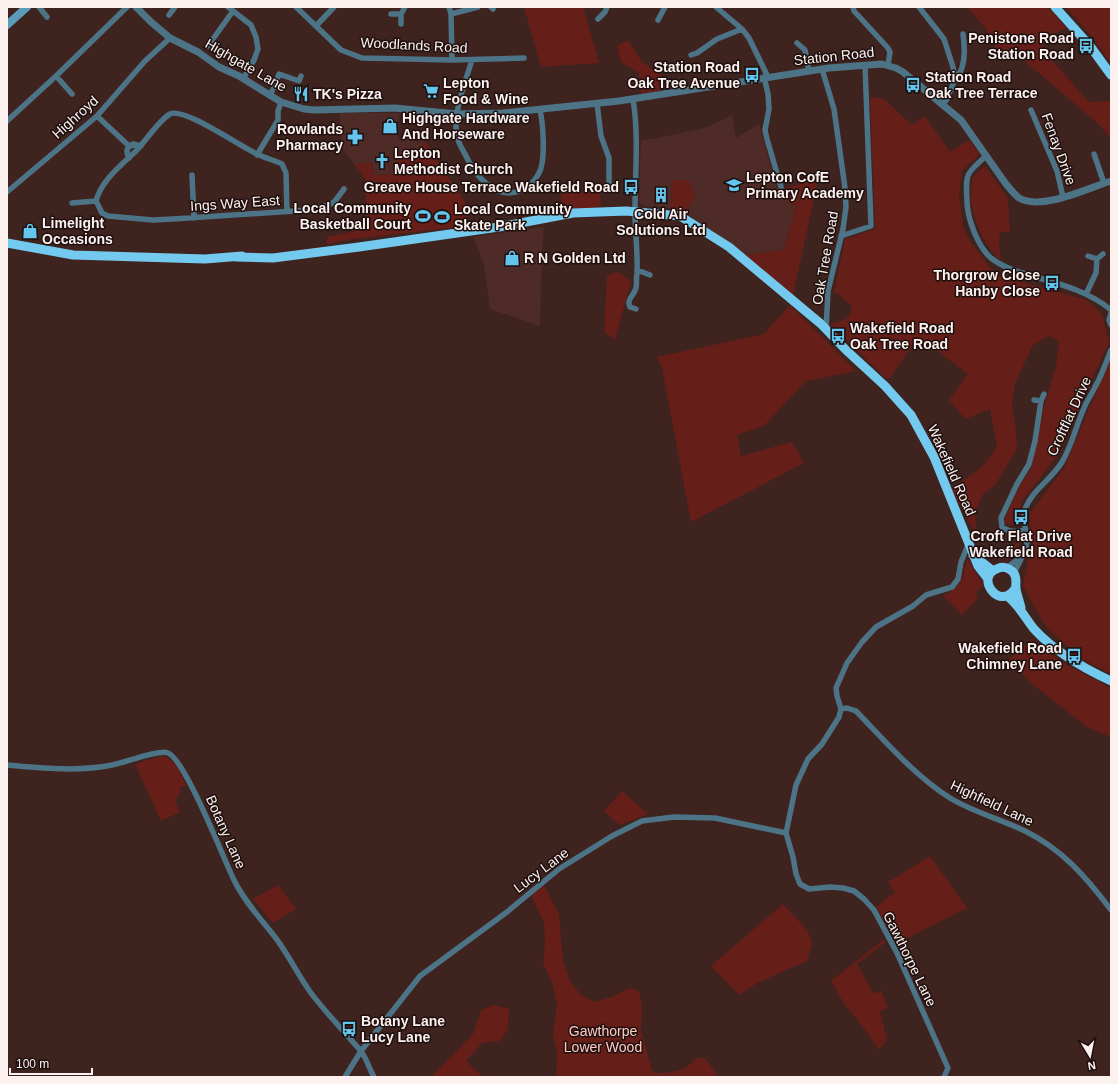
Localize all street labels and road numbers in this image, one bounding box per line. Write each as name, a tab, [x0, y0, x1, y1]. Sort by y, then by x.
street label: Woodlands Road	[360, 34, 468, 56]
street label: Highgate Lane	[203, 35, 290, 95]
street label: Station Road	[793, 44, 875, 68]
street label: Highroyd	[49, 92, 101, 142]
street label: Fenay Drive	[1039, 111, 1079, 187]
street label: Ings Way East	[190, 192, 280, 214]
street label: Oak Tree Road	[809, 210, 841, 306]
street label: Croftflat Drive	[1044, 374, 1094, 458]
street label: Wakefield Road	[925, 422, 979, 518]
street label: Highfield Lane	[948, 777, 1036, 829]
street label: Botany Lane	[203, 793, 249, 871]
street label: Lucy Lane	[510, 844, 572, 896]
street label: Gawthorpe Lane	[880, 909, 940, 1009]

